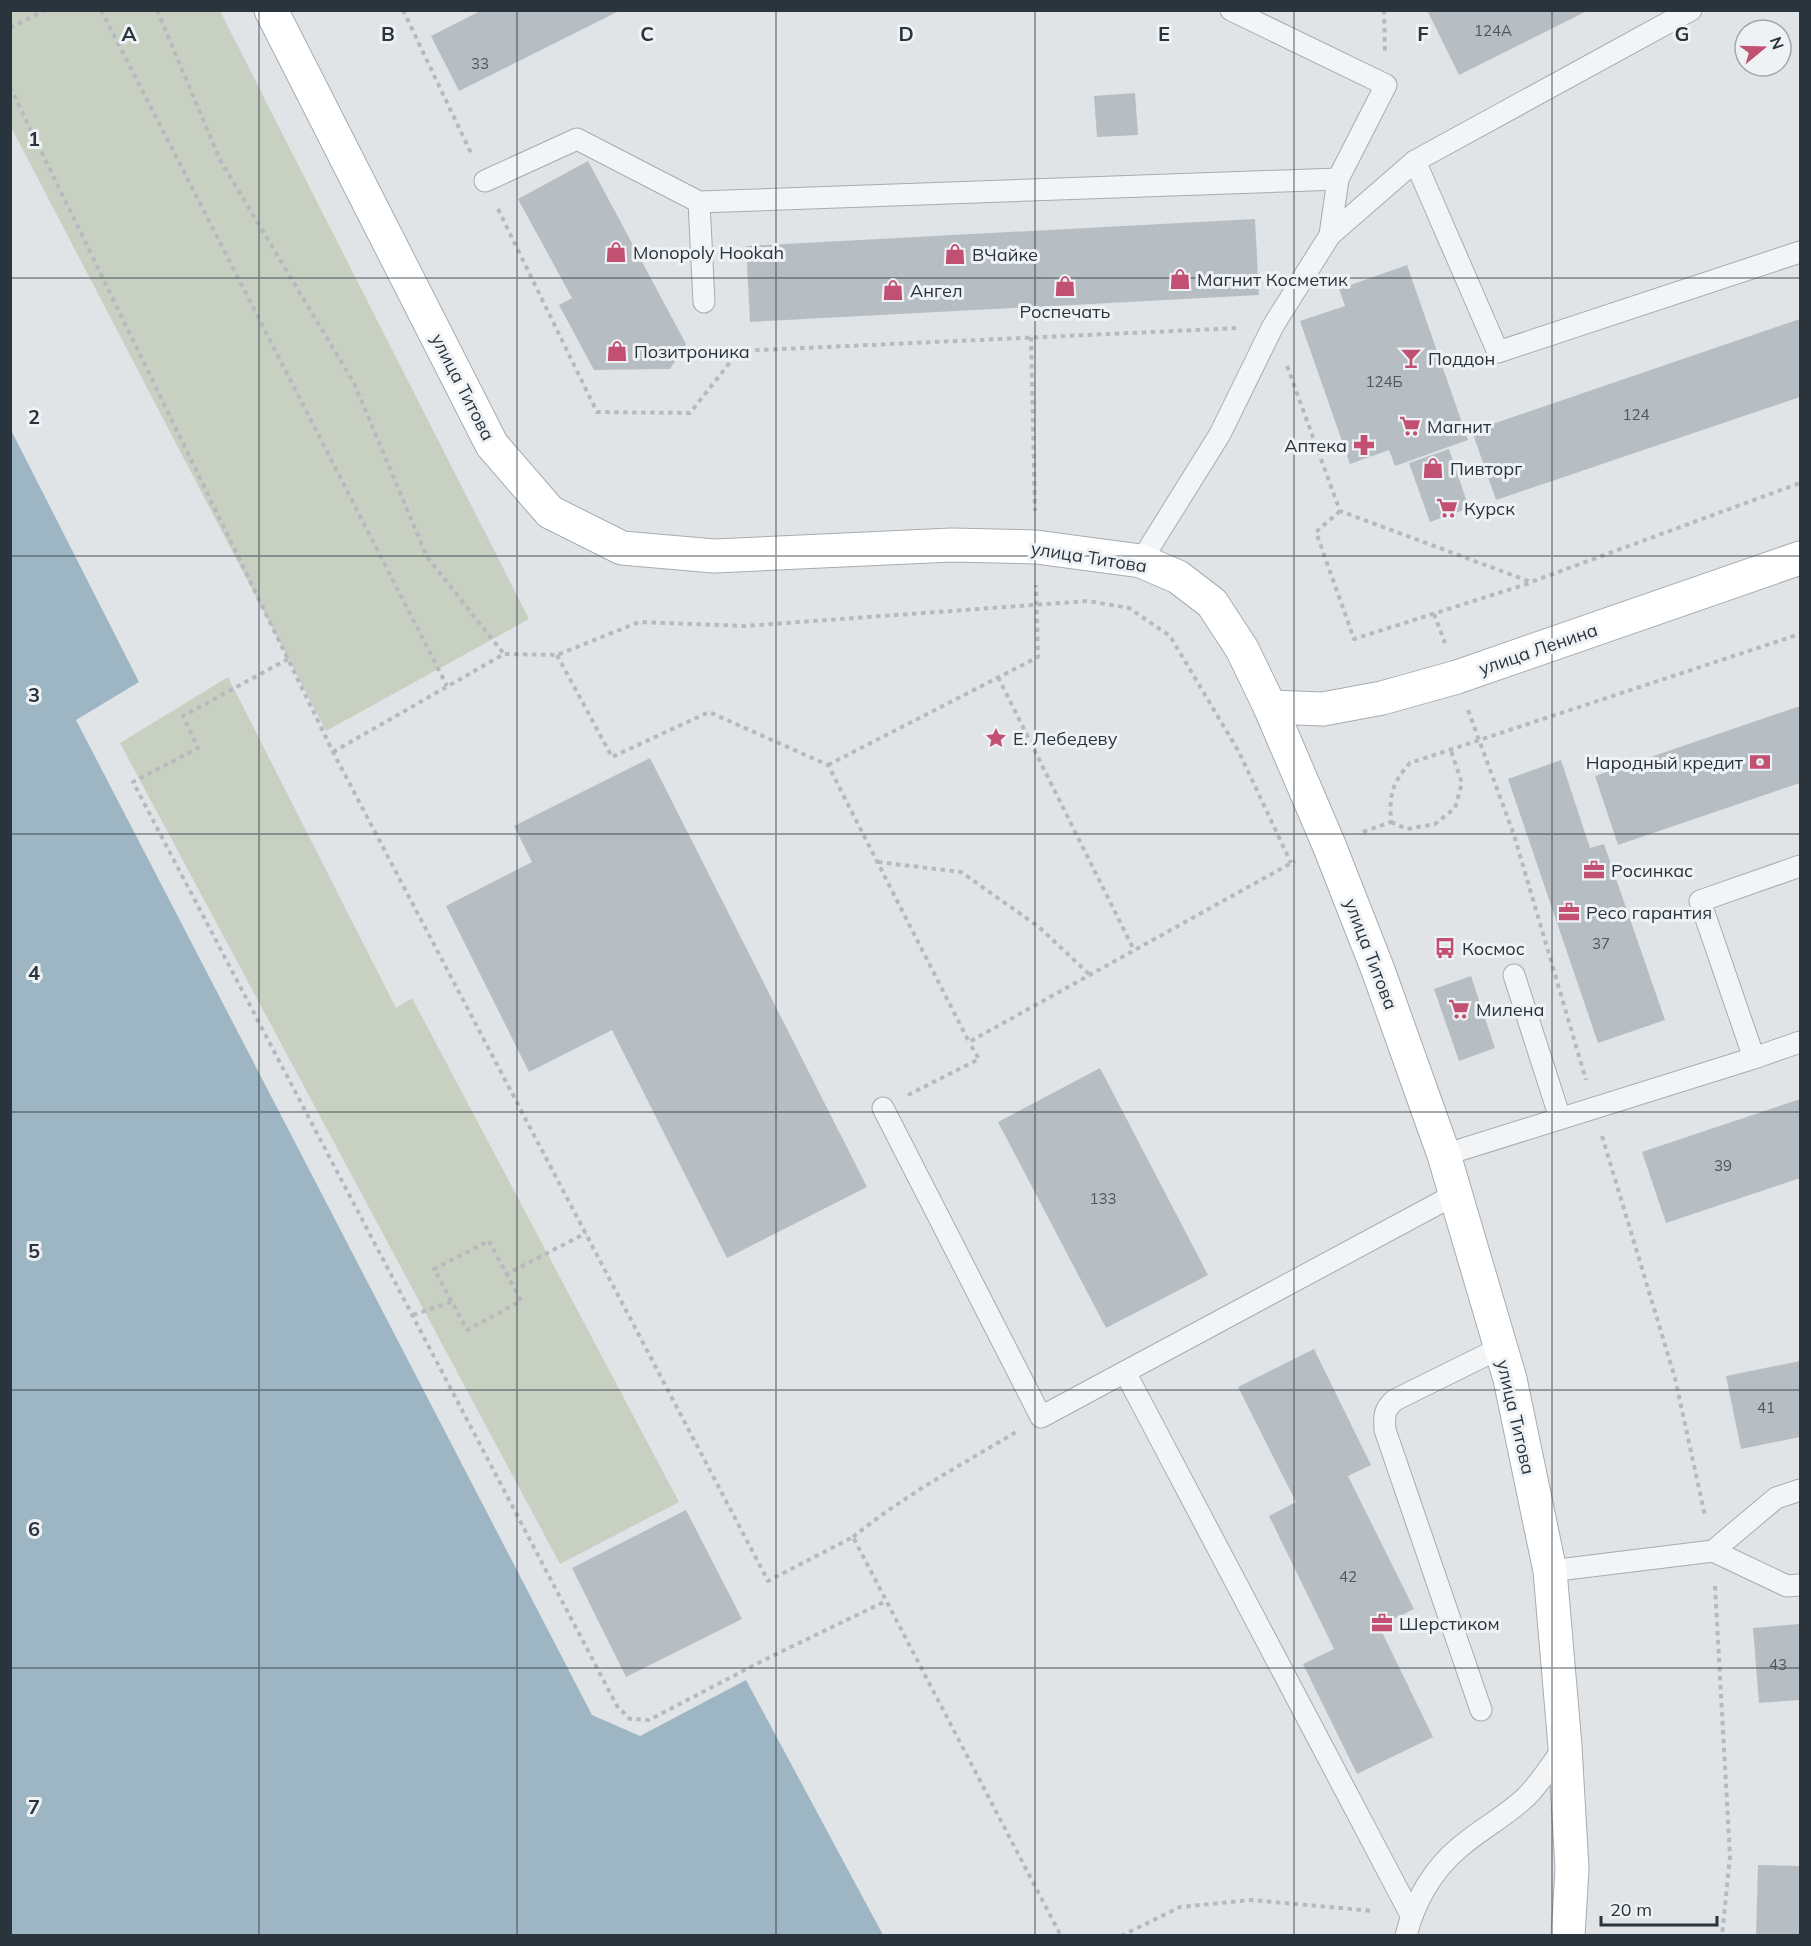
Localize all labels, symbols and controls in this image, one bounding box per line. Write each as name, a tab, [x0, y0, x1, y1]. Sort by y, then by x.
north arrow	[1733, 18, 1793, 78]
text: A	[122, 21, 137, 46]
text: B	[381, 21, 395, 46]
text: C	[640, 21, 654, 46]
text: D	[898, 21, 914, 46]
text: E	[1158, 21, 1170, 46]
text: F	[1417, 21, 1429, 46]
house number: 124А	[1474, 21, 1512, 40]
text: G	[1675, 21, 1689, 46]
text: N	[1766, 34, 1789, 52]
house number: 33	[471, 54, 489, 73]
text: 1	[28, 126, 40, 151]
shop icon: Monopoly Hookah	[604, 240, 628, 264]
place label: Monopoly Hookah	[633, 241, 784, 264]
shop icon: ВЧайке	[943, 242, 967, 266]
place label: ВЧайке	[972, 243, 1038, 266]
shop icon: Магнит Косметик	[1168, 267, 1192, 291]
place label: Магнит Косметик	[1197, 268, 1348, 291]
shop icon: Роспечать	[1053, 274, 1077, 298]
shop icon: Ангел	[881, 278, 905, 302]
place label: Ангел	[910, 279, 963, 302]
place label: Роспечать	[1020, 300, 1111, 323]
street label: улица Титова	[426, 330, 500, 444]
shop icon: Позитроника	[605, 339, 629, 363]
place label: Позитроника	[634, 340, 750, 363]
bar icon: Поддон	[1399, 346, 1423, 370]
place label: Поддон	[1428, 347, 1495, 370]
house number: 124Б	[1365, 372, 1403, 391]
text: 2	[28, 404, 40, 429]
house number: 124	[1622, 405, 1650, 424]
supermarket icon: Магнит	[1398, 414, 1422, 438]
place label: Магнит	[1427, 415, 1492, 438]
pharmacy icon: Аптека	[1352, 433, 1376, 457]
place label: Аптека	[1284, 434, 1347, 457]
shop icon: Пивторг	[1421, 456, 1445, 480]
place label: Пивторг	[1450, 457, 1522, 480]
supermarket icon: Курск	[1435, 496, 1459, 520]
place label: Курск	[1464, 497, 1515, 520]
street label: улица Титова	[1029, 536, 1149, 578]
street label: улица Ленина	[1476, 618, 1600, 680]
text: 3	[28, 682, 40, 707]
place icon: Е. Лебедеву	[984, 726, 1008, 750]
place label: Е. Лебедеву	[1013, 727, 1118, 750]
bank icon: Народный кредит	[1748, 750, 1772, 774]
place label: Народный кредит	[1586, 751, 1744, 774]
office icon: Росинкас	[1582, 858, 1606, 882]
place label: Росинкас	[1611, 859, 1693, 882]
street label: улица Титова	[1339, 895, 1403, 1013]
office icon: Ресо гарантия	[1557, 900, 1581, 924]
place label: Ресо гарантия	[1586, 901, 1712, 924]
house number: 37	[1592, 934, 1610, 953]
bus stop icon: Космос	[1433, 936, 1457, 960]
place label: Космос	[1462, 937, 1525, 960]
text: 4	[28, 960, 40, 985]
supermarket icon: Милена	[1447, 997, 1471, 1021]
place label: Милена	[1476, 998, 1544, 1021]
house number: 39	[1714, 1156, 1732, 1175]
house number: 133	[1089, 1189, 1117, 1208]
text: 5	[28, 1238, 40, 1263]
street label: улица Титова	[1492, 1357, 1540, 1477]
house number: 41	[1757, 1398, 1775, 1417]
text: 6	[28, 1516, 40, 1541]
house number: 42	[1339, 1567, 1357, 1586]
office icon: Шерстиком	[1370, 1611, 1394, 1635]
place label: Шерстиком	[1399, 1612, 1500, 1635]
house number: 43	[1769, 1655, 1787, 1674]
text: 7	[28, 1794, 40, 1819]
scale bar	[1601, 1889, 1716, 1927]
text: 20 m	[1610, 1898, 1652, 1921]

